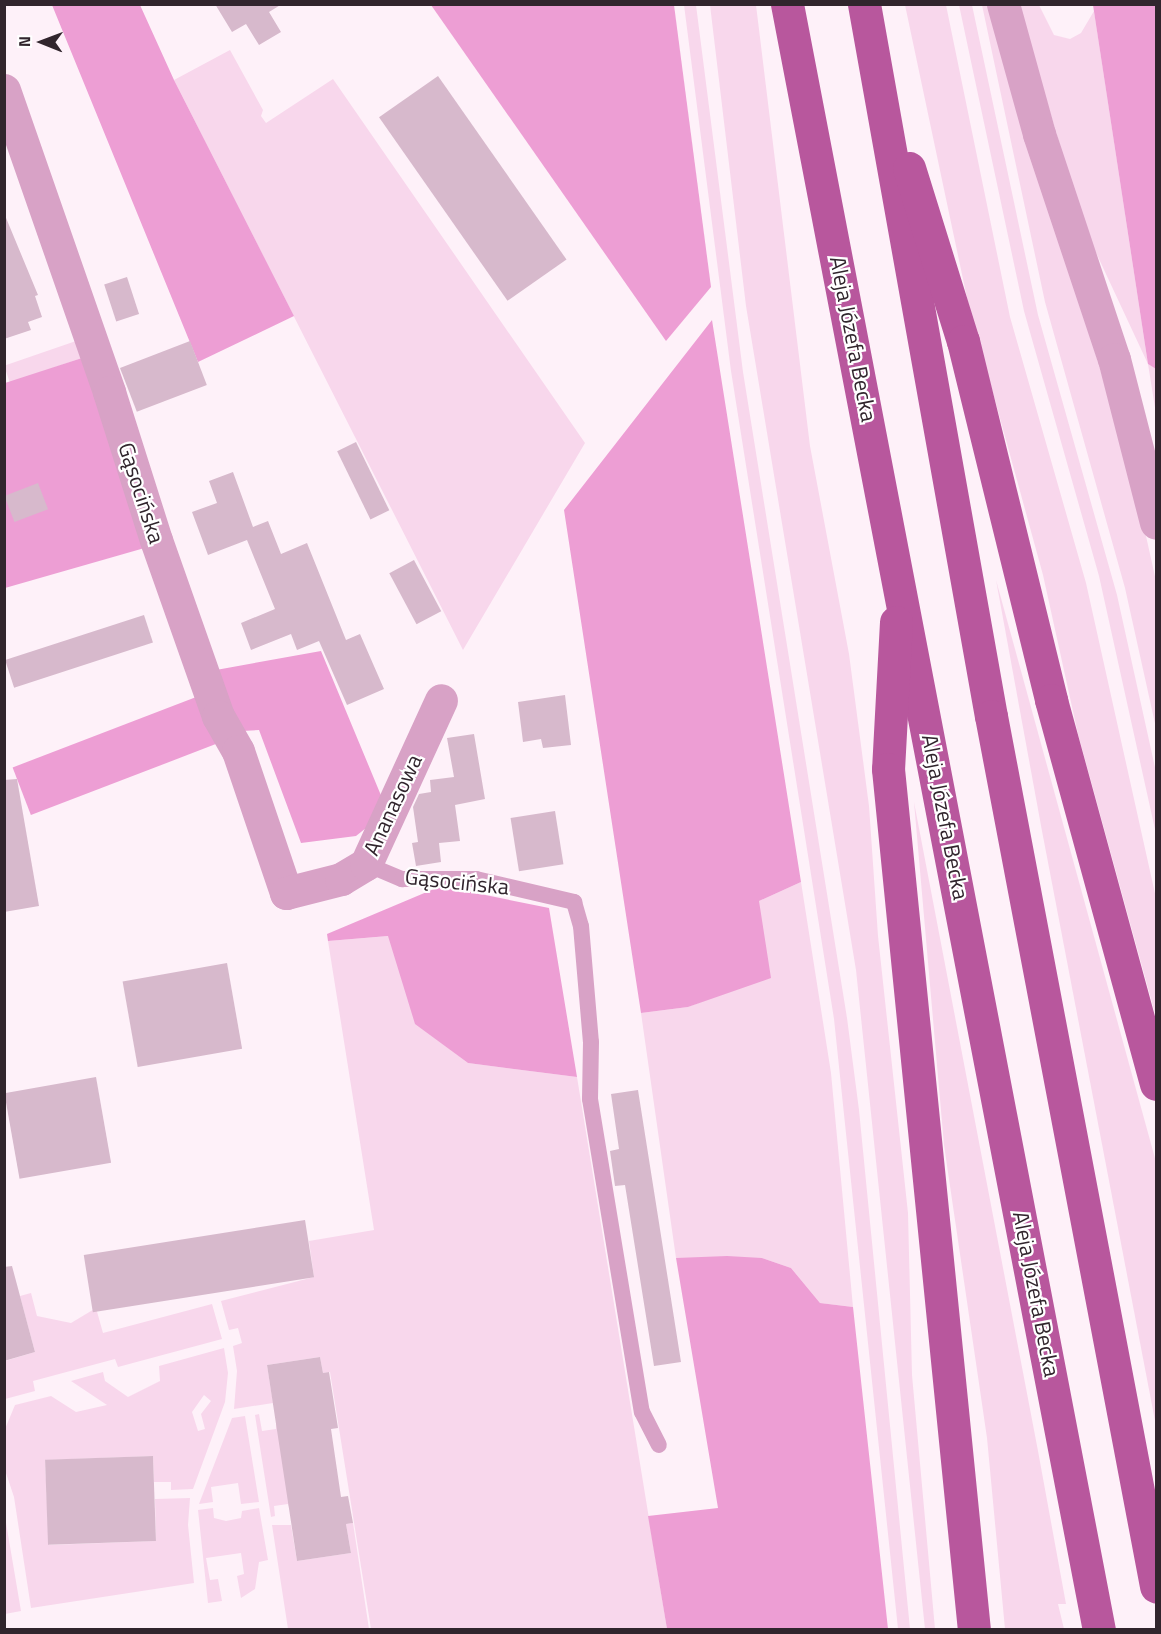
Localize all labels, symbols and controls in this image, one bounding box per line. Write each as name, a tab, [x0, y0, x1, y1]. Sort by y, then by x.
north arrow	[12, 12, 72, 72]
text: N	[12, 36, 36, 47]
street label: Aleja Józefa Becka	[824, 254, 882, 424]
street label: Gąsocińska	[112, 439, 170, 547]
street label: Aleja Józefa Becka	[916, 732, 974, 902]
street label: Ananasowa	[358, 750, 428, 860]
street label: Gąsocińska	[404, 863, 510, 901]
street label: Aleja Józefa Becka	[1007, 1209, 1065, 1379]

